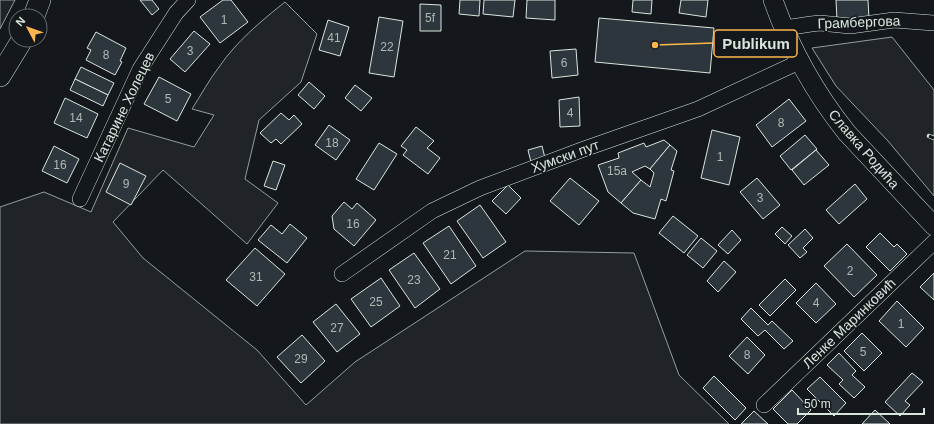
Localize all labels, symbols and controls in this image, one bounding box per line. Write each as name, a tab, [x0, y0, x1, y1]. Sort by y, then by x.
north arrow	[8, 8, 48, 48]
house number: 5f	[425, 11, 436, 25]
house number: 1	[221, 13, 228, 27]
street label: Грамбергова	[817, 13, 901, 31]
text: N	[13, 14, 28, 28]
callout: Publikum	[714, 30, 797, 57]
house number: 41	[327, 31, 341, 45]
text: Publikum	[722, 35, 790, 52]
house number: 22	[380, 40, 394, 54]
house number: 3	[187, 44, 194, 58]
house number: 8	[103, 48, 110, 62]
street label: Катарине Холецев	[90, 49, 158, 165]
house number: 6	[561, 56, 568, 70]
house number: 5	[165, 92, 172, 106]
house number: 4	[567, 106, 574, 120]
street label: Славка Родића	[825, 106, 903, 192]
house number: 14	[69, 111, 83, 125]
house number: 8	[778, 116, 785, 130]
house number: 18	[325, 136, 339, 150]
street label: Хумски пут	[529, 136, 602, 176]
house number: 1	[717, 150, 724, 164]
house number: 16	[53, 158, 67, 172]
house number: 15a	[607, 164, 627, 178]
house number: 9	[123, 177, 130, 191]
house number: 3	[757, 191, 764, 205]
house number: 16	[346, 217, 360, 231]
house number: 21	[443, 248, 457, 262]
house number: 2	[847, 264, 854, 278]
house number: 31	[249, 270, 263, 284]
house number: 23	[407, 273, 421, 287]
street label: Ленке Маринковић	[799, 275, 899, 371]
house number: 25	[369, 295, 383, 309]
house number: 4	[813, 296, 820, 310]
house number: 1	[898, 317, 905, 331]
house number: 27	[330, 321, 344, 335]
house number: 5	[860, 345, 867, 359]
house number: 8	[744, 348, 751, 362]
house number: 29	[294, 352, 308, 366]
scale bar	[798, 390, 924, 416]
text: 50 m	[804, 397, 831, 411]

